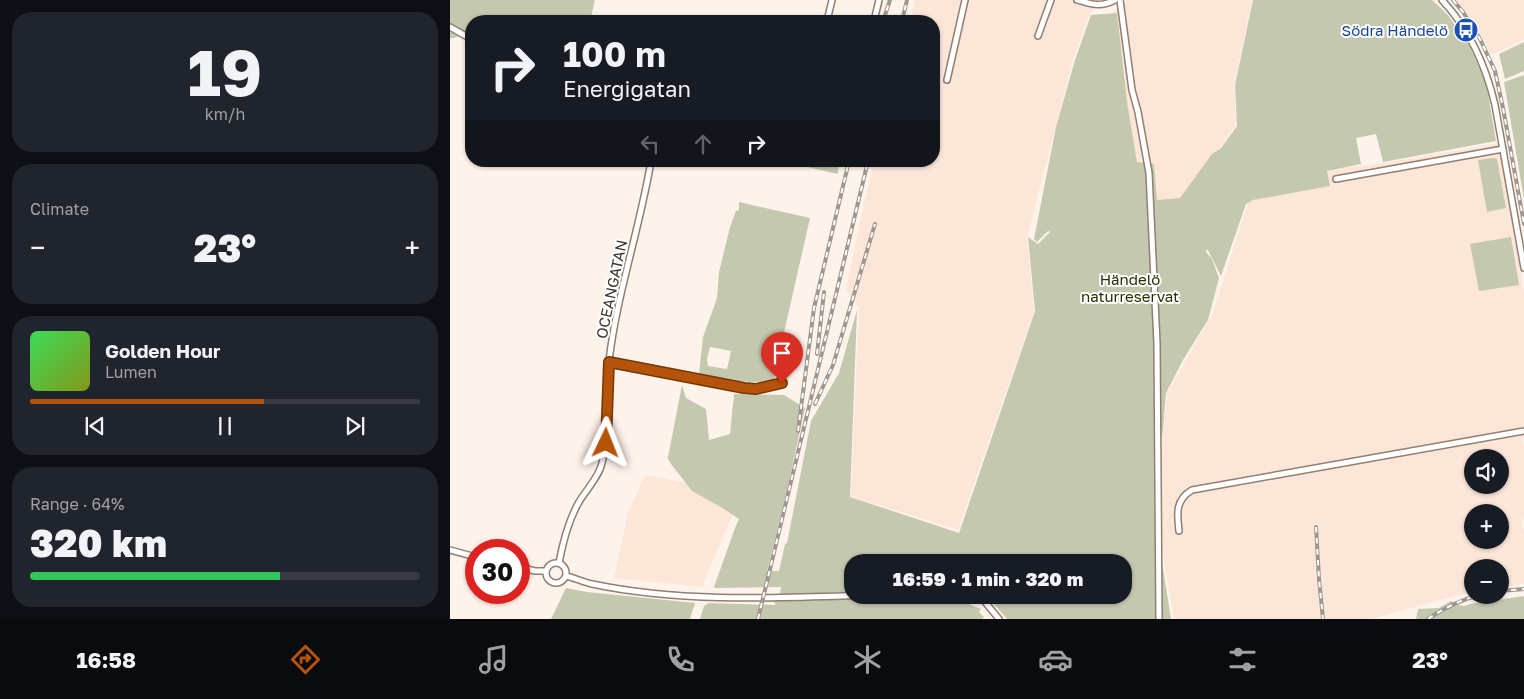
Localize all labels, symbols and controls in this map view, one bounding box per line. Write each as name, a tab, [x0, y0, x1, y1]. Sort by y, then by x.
bus stop icon: Södra Händelö	[1453, 17, 1479, 43]
place label: Södra Händelö	[1342, 21, 1448, 39]
text: 19	[188, 32, 262, 110]
text: 100 m	[563, 33, 666, 75]
icon: right	[480, 35, 545, 100]
text: Energigatan	[563, 75, 691, 102]
text: km/h	[205, 104, 245, 124]
icon: left	[636, 130, 664, 158]
icon: ahead	[689, 130, 717, 158]
icon: right	[742, 130, 770, 158]
text: Climate	[30, 199, 89, 219]
text: 23°	[194, 225, 256, 270]
text: −	[30, 231, 45, 264]
text: +	[405, 231, 420, 264]
street label: OCEANGATAN	[592, 238, 630, 340]
park label: Händelö naturreservat	[1081, 270, 1179, 305]
pin	[761, 332, 803, 383]
text: Golden Hour	[105, 339, 220, 362]
icon: arrive	[768, 339, 796, 367]
text: Lumen	[105, 362, 157, 382]
icon: previous	[81, 412, 109, 440]
icon: pause	[211, 412, 239, 440]
icon: next	[341, 412, 369, 440]
position arrow	[579, 416, 631, 468]
map controls	[1464, 449, 1509, 604]
button: sound	[1464, 449, 1509, 494]
text: Range · 64%	[30, 494, 124, 514]
button: +	[1464, 504, 1509, 549]
text: 320 km	[30, 520, 167, 565]
speed limit sign: 30	[465, 539, 530, 604]
button: −	[1464, 559, 1509, 604]
text: 16:59 · 1 min · 320 m	[893, 567, 1083, 590]
icon: directions	[288, 642, 323, 677]
icon: music	[476, 642, 511, 677]
icon: phone	[663, 642, 698, 677]
icon: climate	[850, 642, 885, 677]
icon: car	[1038, 642, 1073, 677]
icon: filters	[1225, 642, 1260, 677]
text: 16:58	[76, 646, 136, 673]
text: 23°	[1412, 646, 1448, 673]

